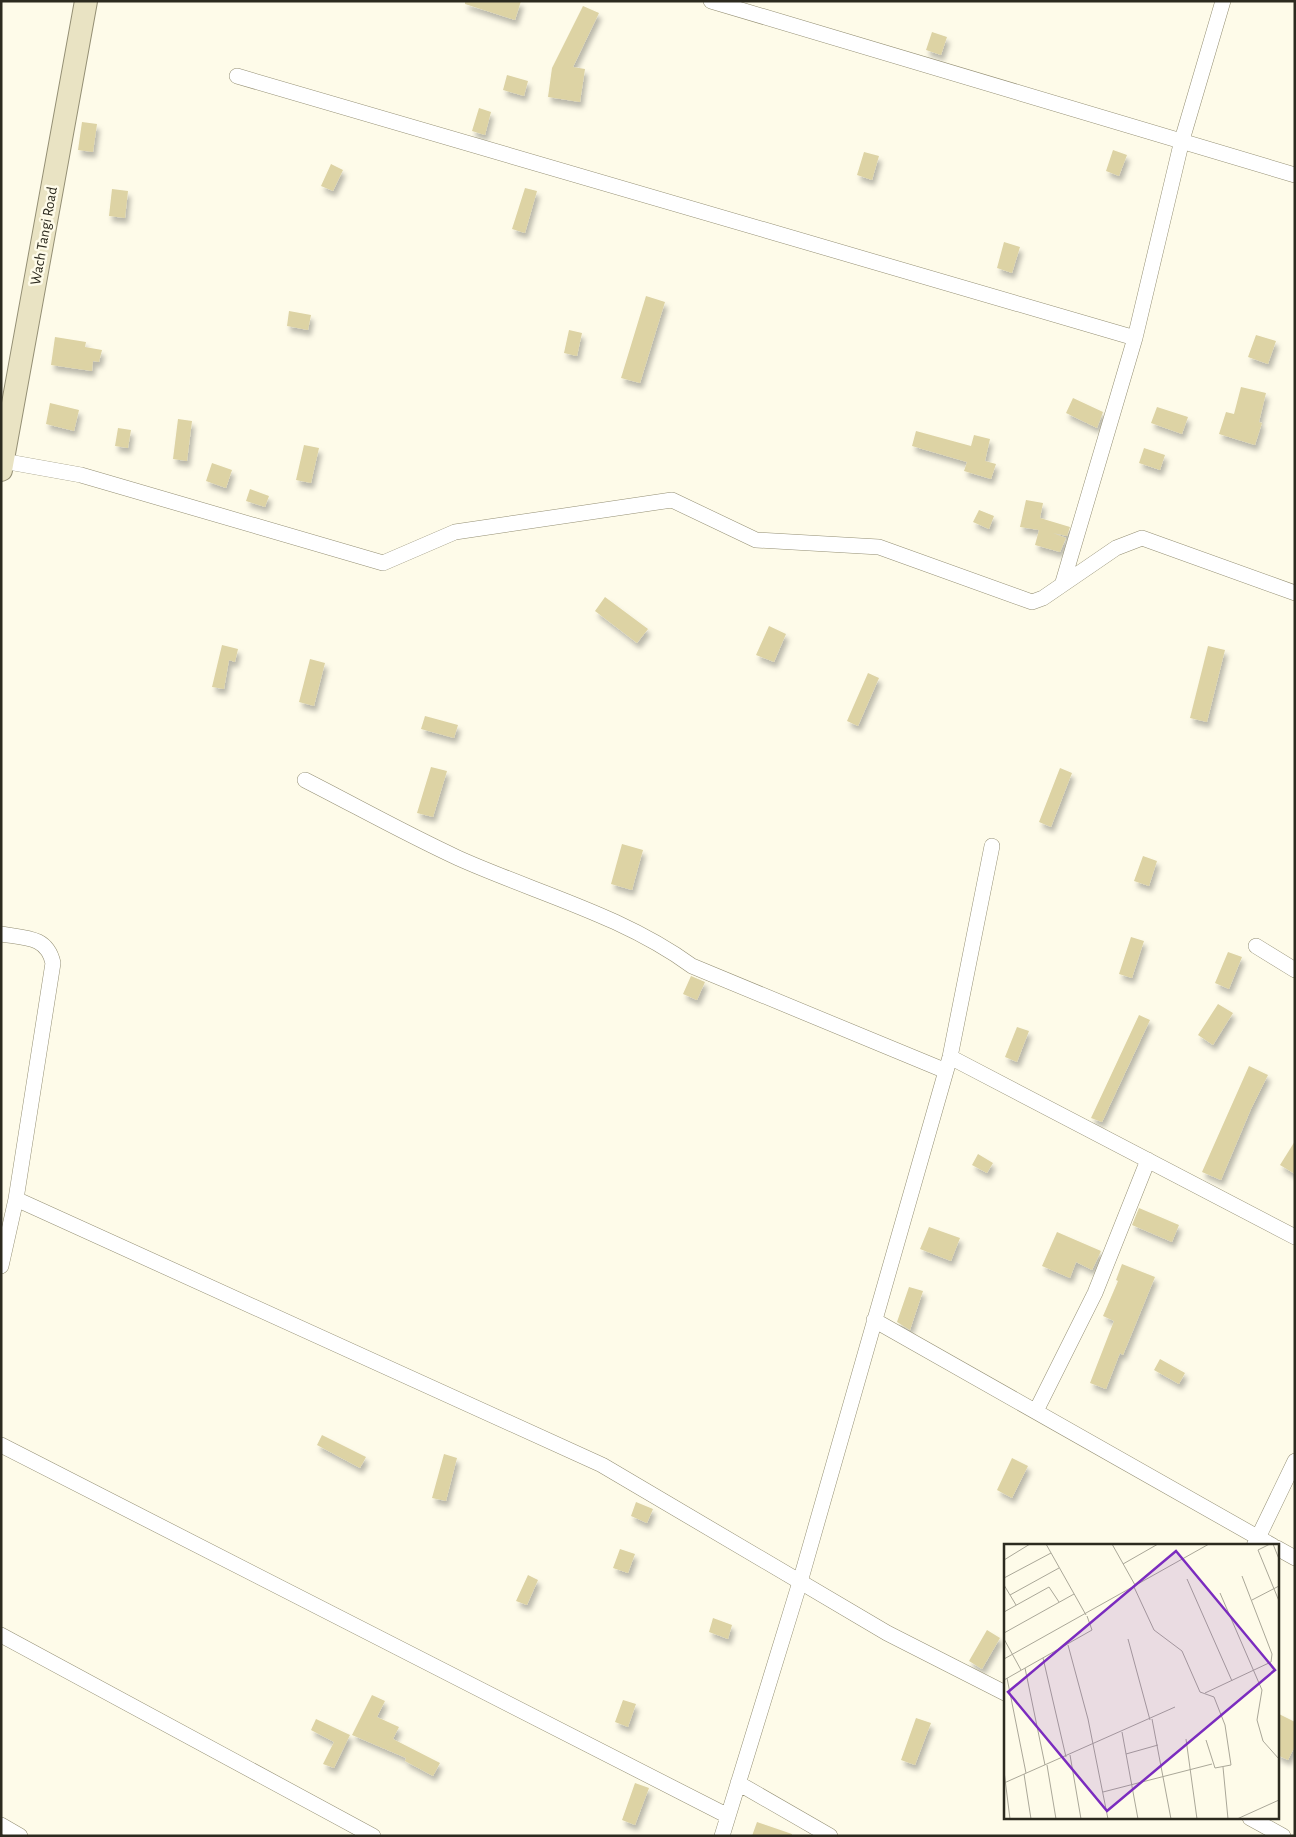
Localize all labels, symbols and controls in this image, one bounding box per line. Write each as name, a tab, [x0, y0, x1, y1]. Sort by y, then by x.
street label: Wach Tangi Road	[28, 185, 60, 286]
inset map	[1004, 1544, 1278, 1820]

